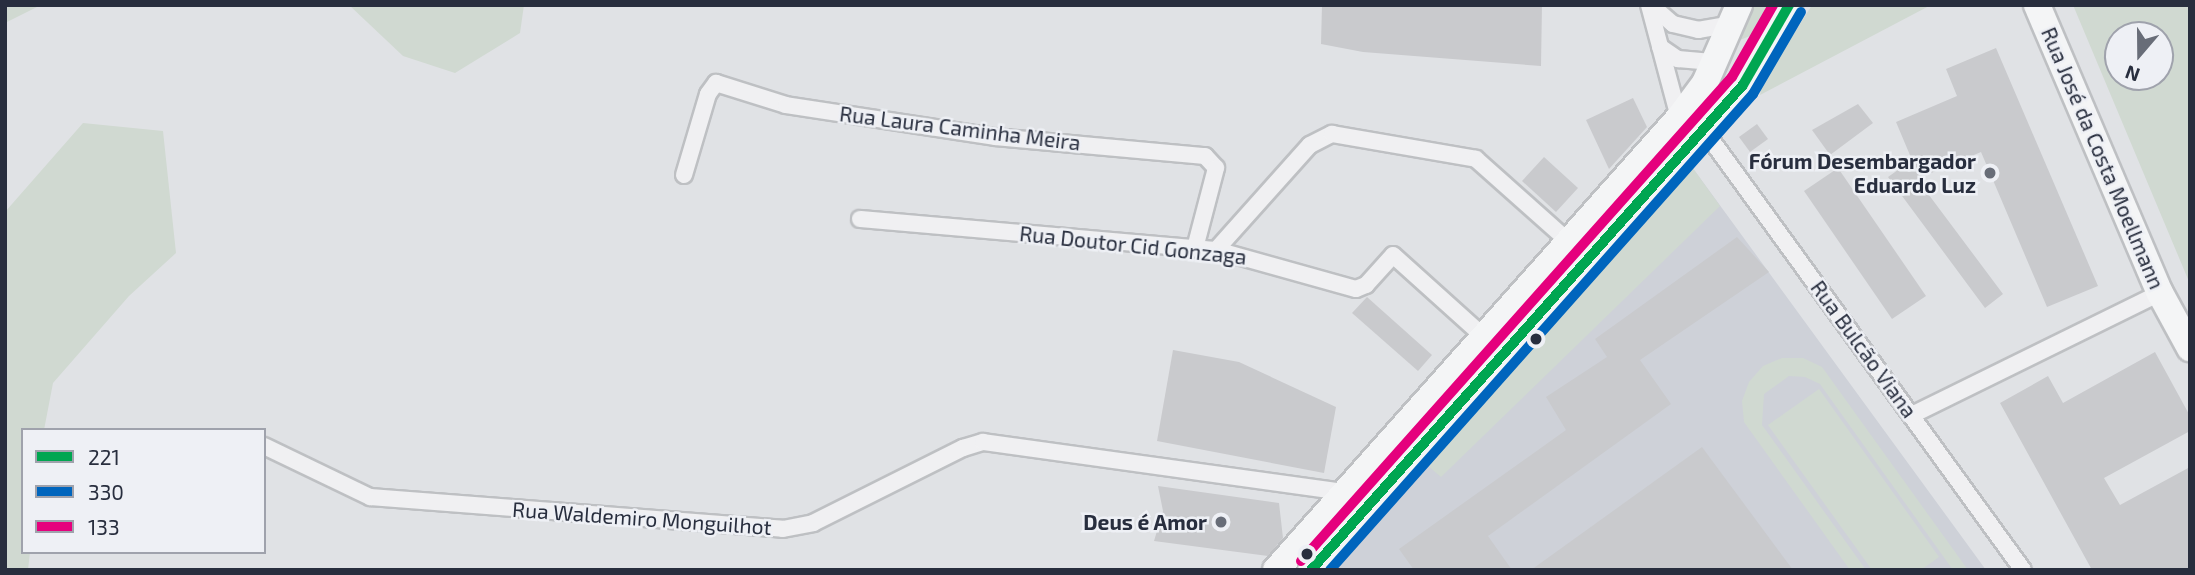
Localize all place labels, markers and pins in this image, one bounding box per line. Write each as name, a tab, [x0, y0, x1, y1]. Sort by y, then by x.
place label: Fórum Desembargador Eduardo Luz	[1749, 148, 1976, 198]
marker: Fórum Desembargador Eduardo Luz	[1982, 165, 1998, 181]
unlabelled marker	[1529, 332, 1543, 346]
place label: Deus é Amor	[1083, 509, 1207, 535]
marker: Deus é Amor	[1213, 514, 1229, 530]
unlabelled marker	[1300, 547, 1314, 561]

